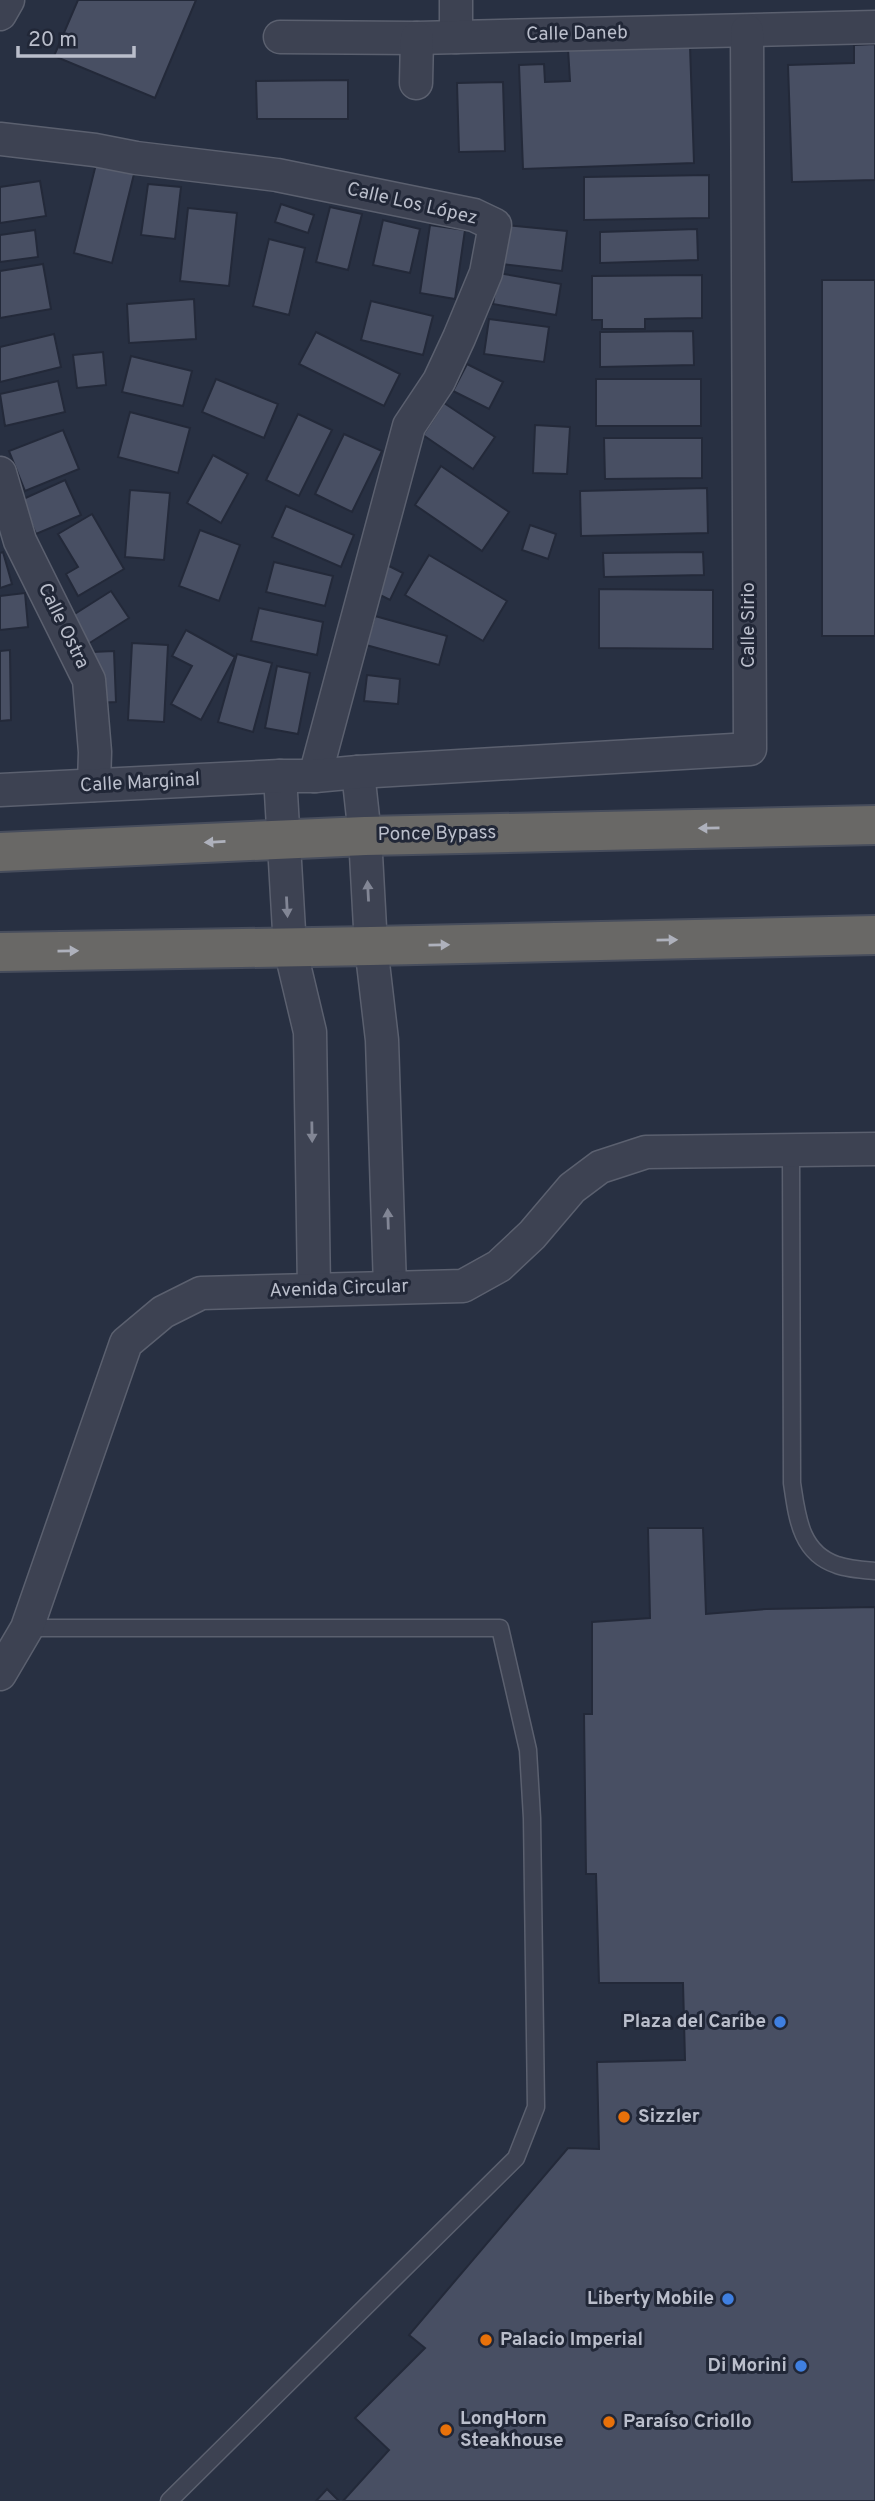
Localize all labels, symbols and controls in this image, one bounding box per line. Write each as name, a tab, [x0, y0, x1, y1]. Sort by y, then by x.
scale bar	[18, 14, 133, 58]
street label: Calle Daneb	[526, 21, 628, 47]
text: 20 m	[28, 27, 77, 54]
street label: Calle Los López	[344, 177, 480, 231]
street label: Calle Ostra	[32, 579, 94, 673]
street label: Calle Sirio	[737, 582, 761, 668]
street label: Calle Marginal	[79, 768, 201, 798]
street label: Ponce Bypass	[377, 821, 497, 847]
one-way arrow	[698, 822, 720, 834]
one-way arrow	[204, 837, 226, 848]
one-way arrow	[362, 880, 373, 902]
one-way arrow	[282, 896, 293, 918]
one-way arrow	[656, 934, 678, 946]
one-way arrow	[429, 939, 451, 951]
one-way arrow	[57, 945, 79, 956]
one-way arrow	[306, 1121, 318, 1143]
one-way arrow	[382, 1207, 393, 1229]
street label: Avenida Circular	[269, 1275, 410, 1303]
place label: Plaza del Caribe	[623, 2010, 766, 2034]
marker: Plaza del Caribe	[772, 2014, 788, 2030]
place label: Sizzler	[638, 2105, 700, 2129]
marker: Sizzler	[616, 2109, 632, 2125]
place label: Liberty Mobile	[587, 2287, 714, 2311]
marker: Liberty Mobile	[720, 2291, 736, 2307]
place label: Palacio Imperial	[500, 2328, 643, 2352]
marker: Palacio Imperial	[478, 2332, 494, 2348]
place label: Di Morini	[708, 2354, 787, 2378]
marker: Di Morini	[793, 2358, 809, 2374]
place label: LongHorn Steakhouse	[460, 2407, 564, 2453]
place label: Paraíso Criollo	[623, 2410, 752, 2434]
marker: Paraíso Criollo	[601, 2414, 617, 2430]
marker: LongHorn Steakhouse	[438, 2422, 454, 2438]

